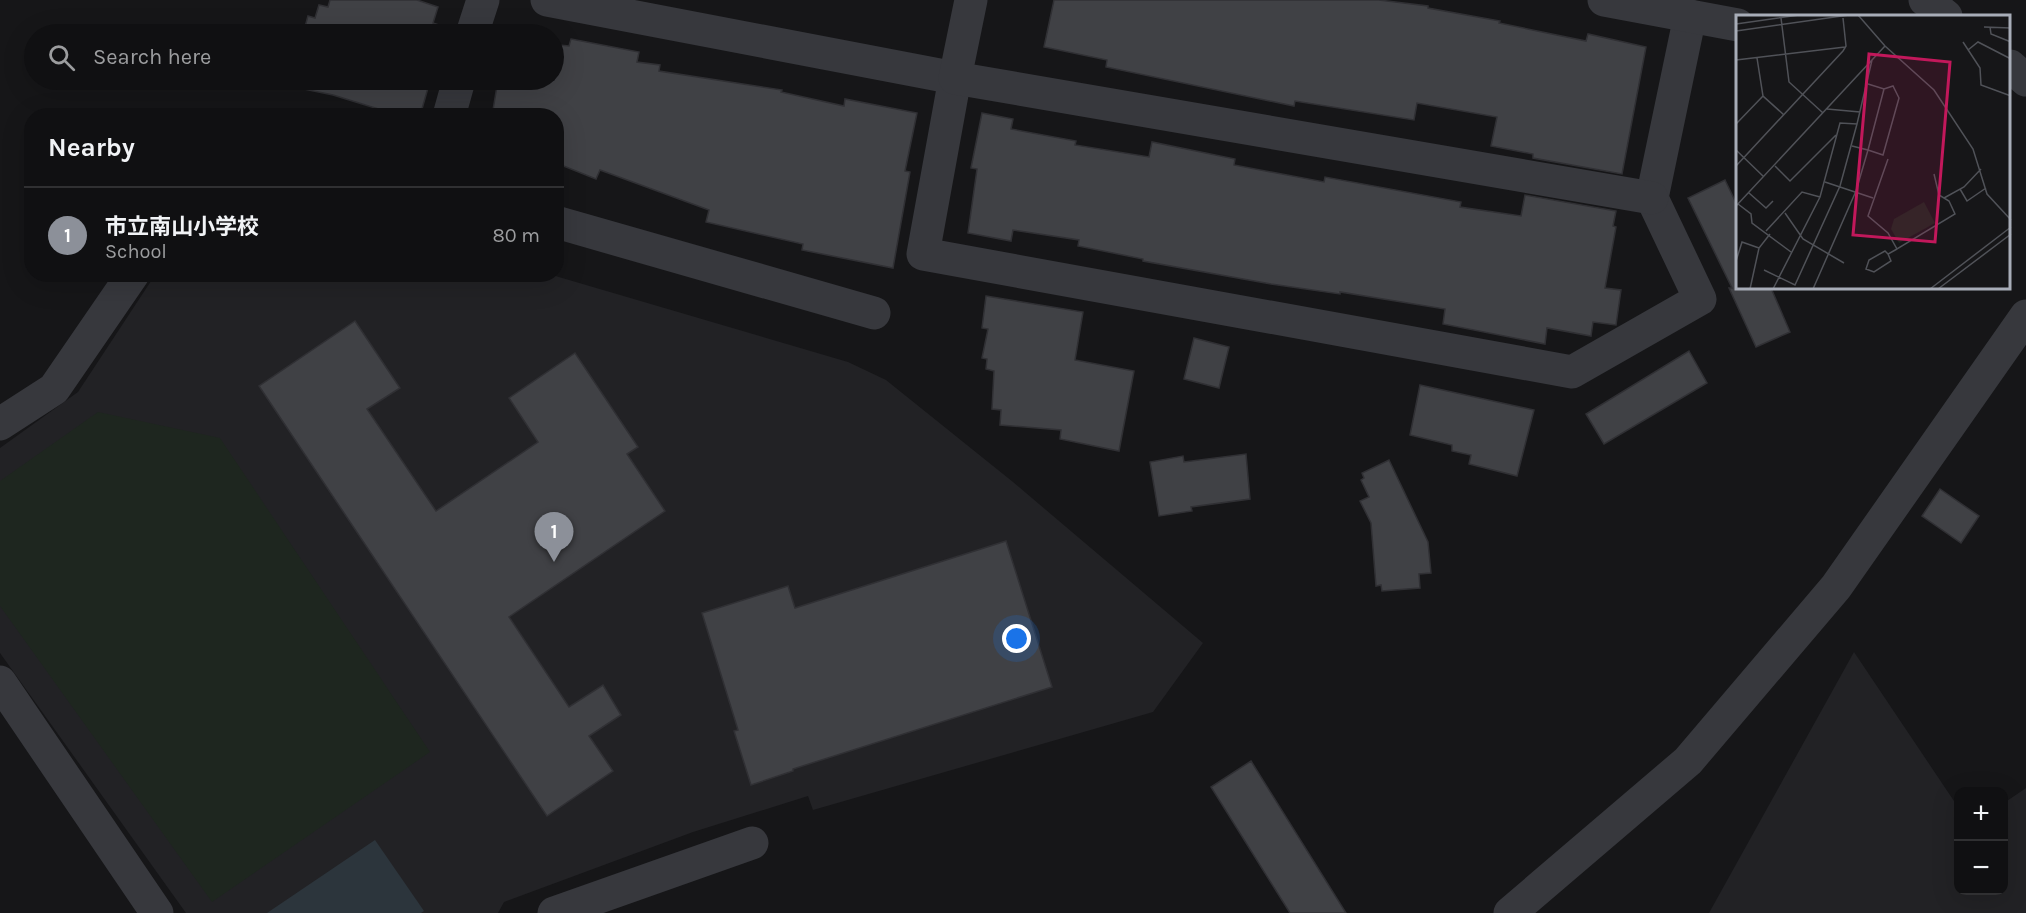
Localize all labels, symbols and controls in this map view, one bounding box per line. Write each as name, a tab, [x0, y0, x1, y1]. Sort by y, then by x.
inset map	[1736, 15, 2011, 290]
search box	[24, 24, 564, 90]
icon: search	[45, 41, 78, 74]
text: Search here	[93, 44, 211, 70]
text: Nearby	[48, 132, 135, 163]
text: 市立南山小学校	[105, 214, 259, 240]
text: 1	[64, 224, 71, 247]
text: 80 m	[492, 224, 540, 247]
text: School	[105, 240, 167, 263]
pin: 1	[534, 512, 574, 562]
your location	[1002, 624, 1031, 653]
map controls	[1954, 787, 2008, 895]
button: +	[1954, 787, 2008, 841]
button: −	[1954, 841, 2008, 895]

